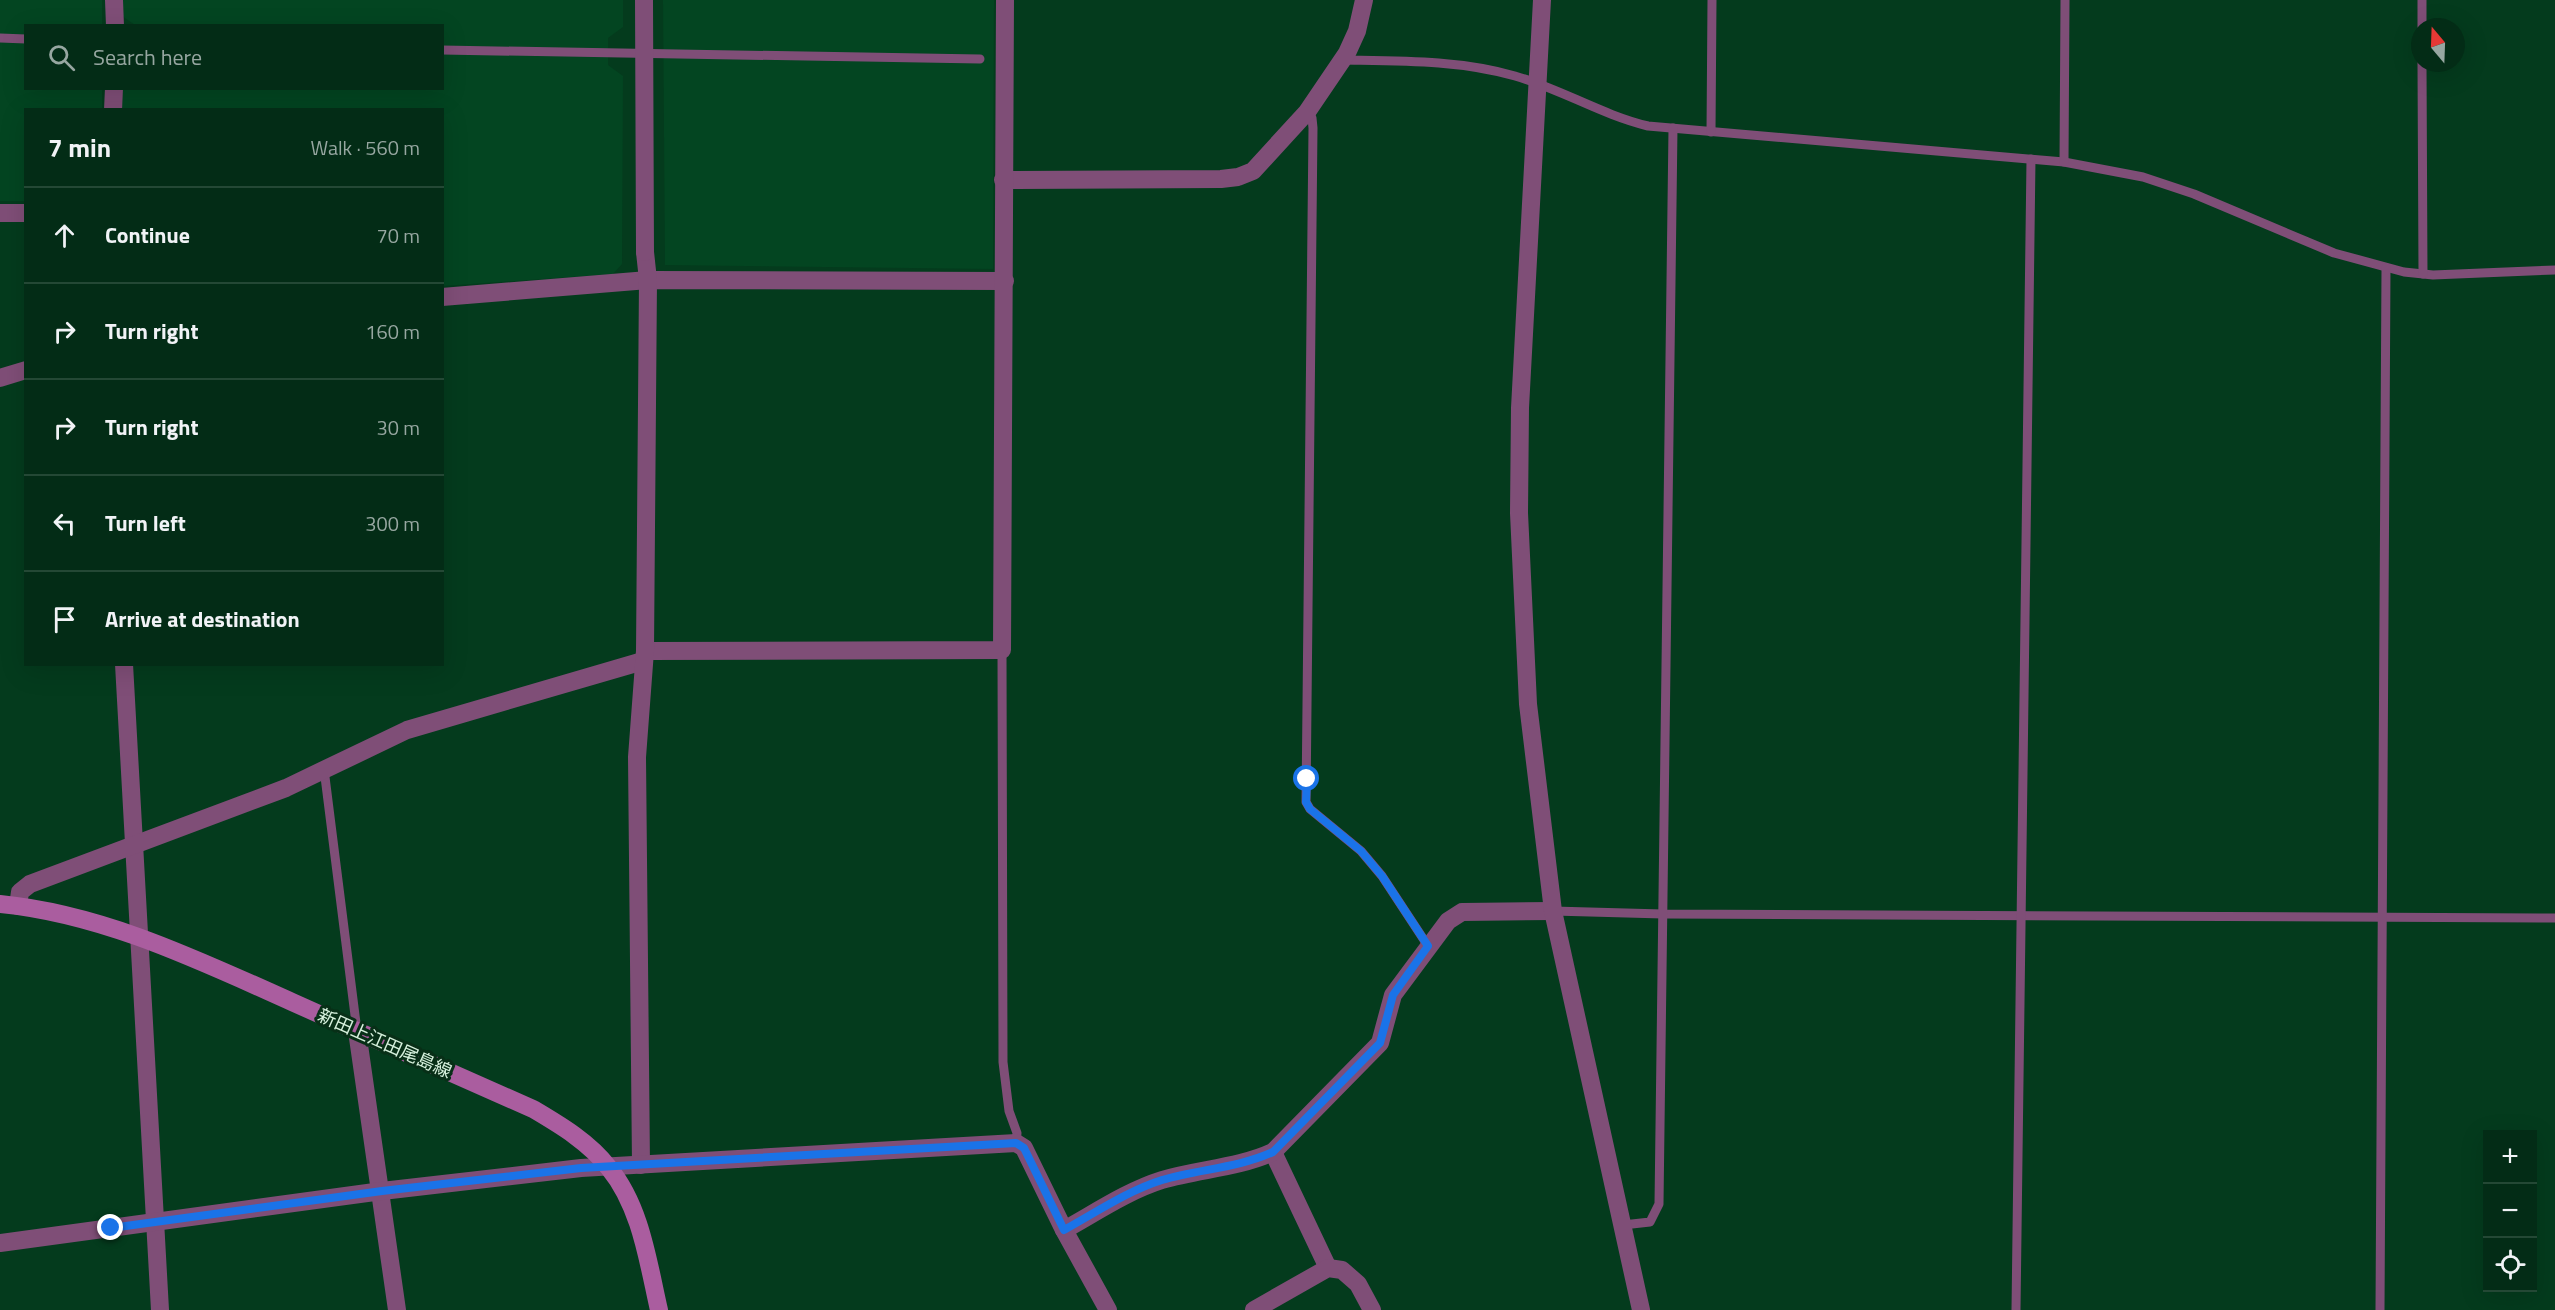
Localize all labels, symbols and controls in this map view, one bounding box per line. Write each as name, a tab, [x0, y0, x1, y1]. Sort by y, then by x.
north arrow	[2411, 18, 2465, 72]
search box	[24, 24, 444, 90]
text: Search here	[93, 40, 202, 74]
icon: search	[45, 41, 78, 74]
text: 7 min	[48, 128, 111, 167]
text: Walk · 560 m	[311, 132, 420, 163]
text: Continue	[105, 218, 190, 252]
icon: ahead	[48, 219, 81, 252]
text: 70 m	[376, 220, 420, 251]
text: Turn right	[105, 314, 199, 348]
icon: right	[48, 315, 81, 348]
text: 160 m	[365, 316, 420, 347]
text: Turn right	[105, 410, 199, 444]
icon: right	[48, 411, 81, 444]
text: 30 m	[376, 412, 420, 443]
text: Turn left	[105, 506, 186, 540]
icon: left	[48, 507, 81, 540]
text: 300 m	[365, 508, 420, 539]
text: Arrive at destination	[105, 602, 300, 636]
icon: arrive	[48, 603, 81, 636]
route start	[1293, 765, 1319, 791]
street label: 新田上江田尾島線	[314, 1001, 456, 1085]
map controls	[2483, 1130, 2537, 1292]
button: +	[2483, 1130, 2537, 1184]
button: −	[2483, 1184, 2537, 1238]
route end	[97, 1214, 123, 1240]
button: locate	[2483, 1238, 2537, 1292]

